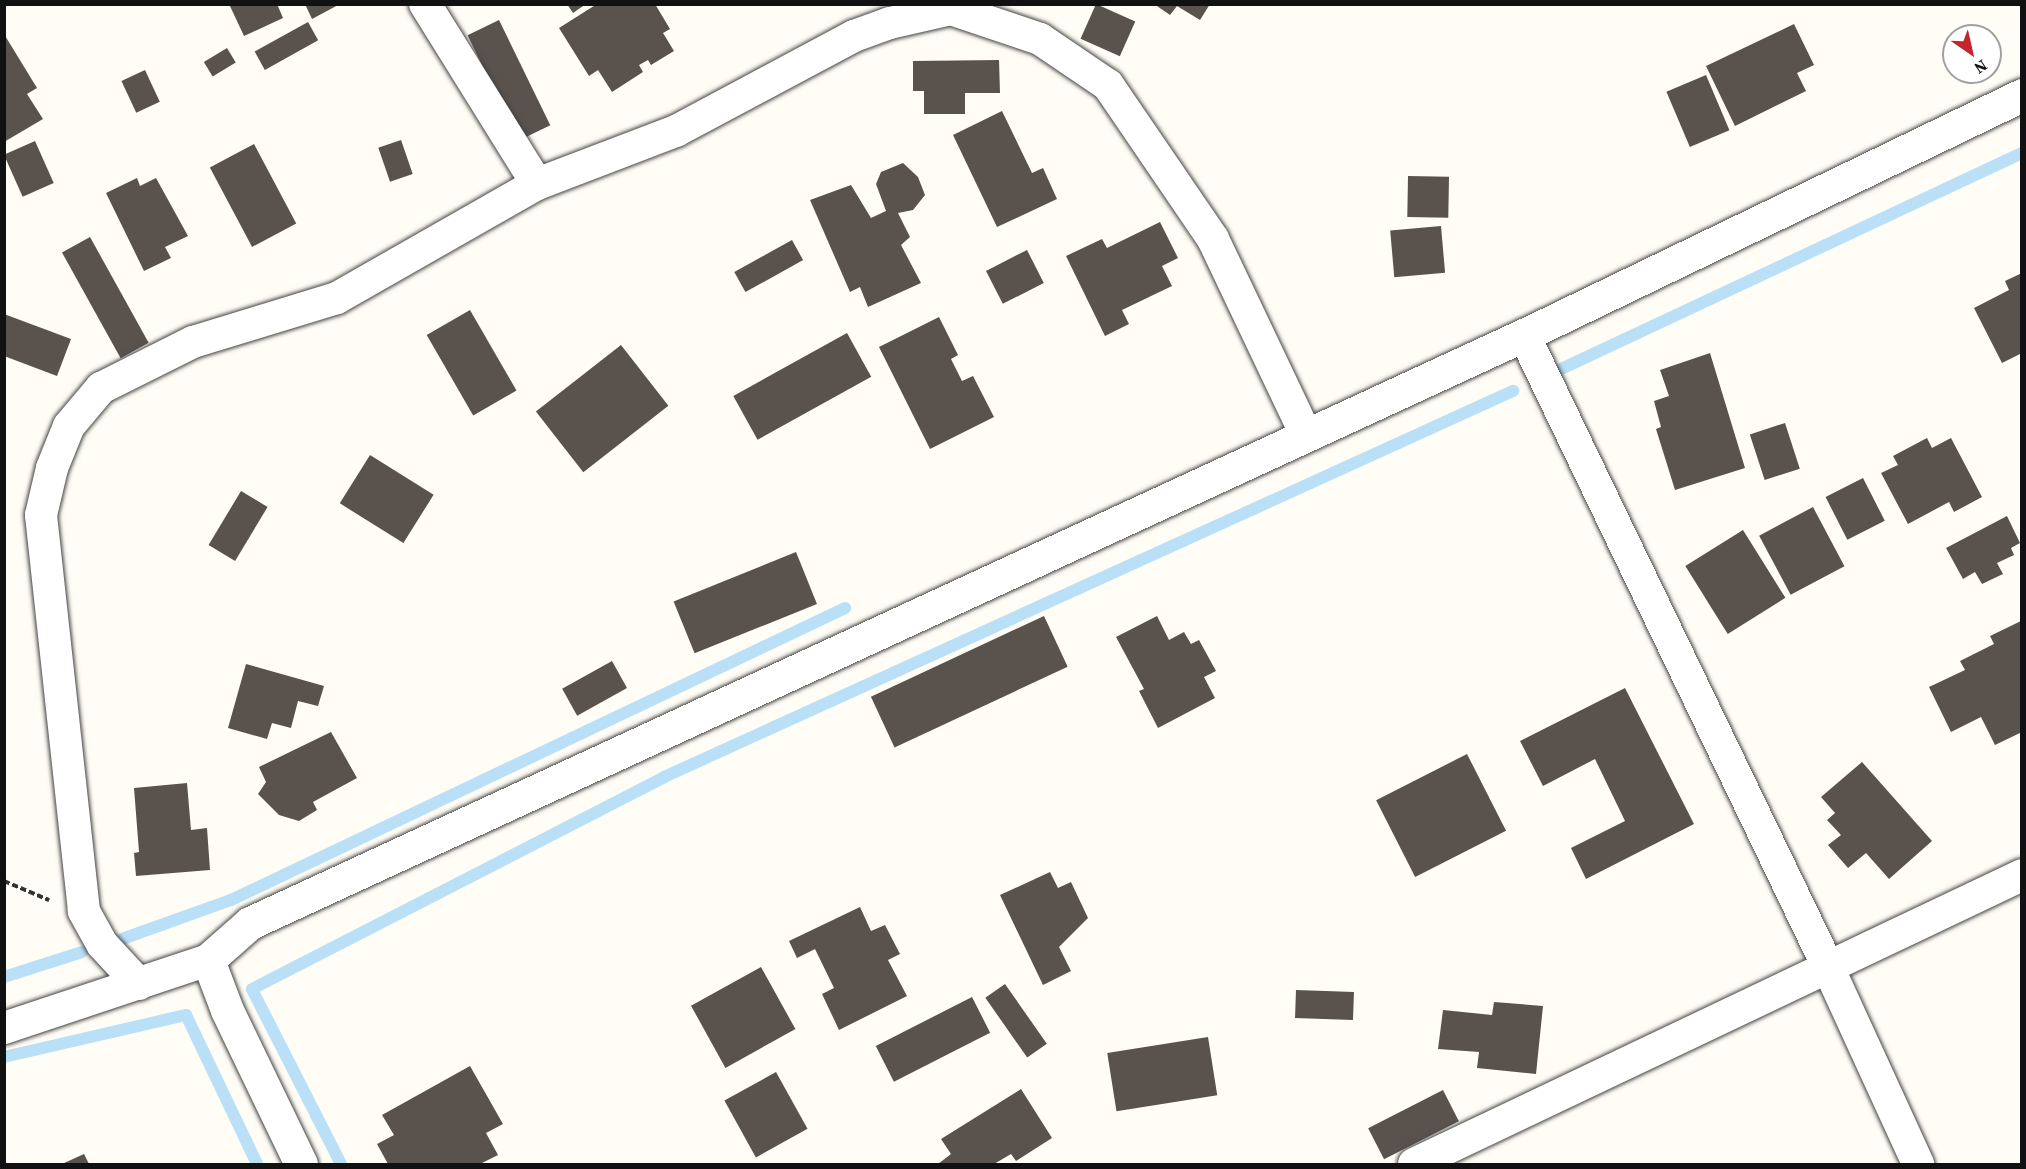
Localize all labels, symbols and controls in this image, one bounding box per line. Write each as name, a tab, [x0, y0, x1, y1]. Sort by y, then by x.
north arrow	[1942, 24, 2002, 84]
text: N	[1970, 55, 1992, 80]

